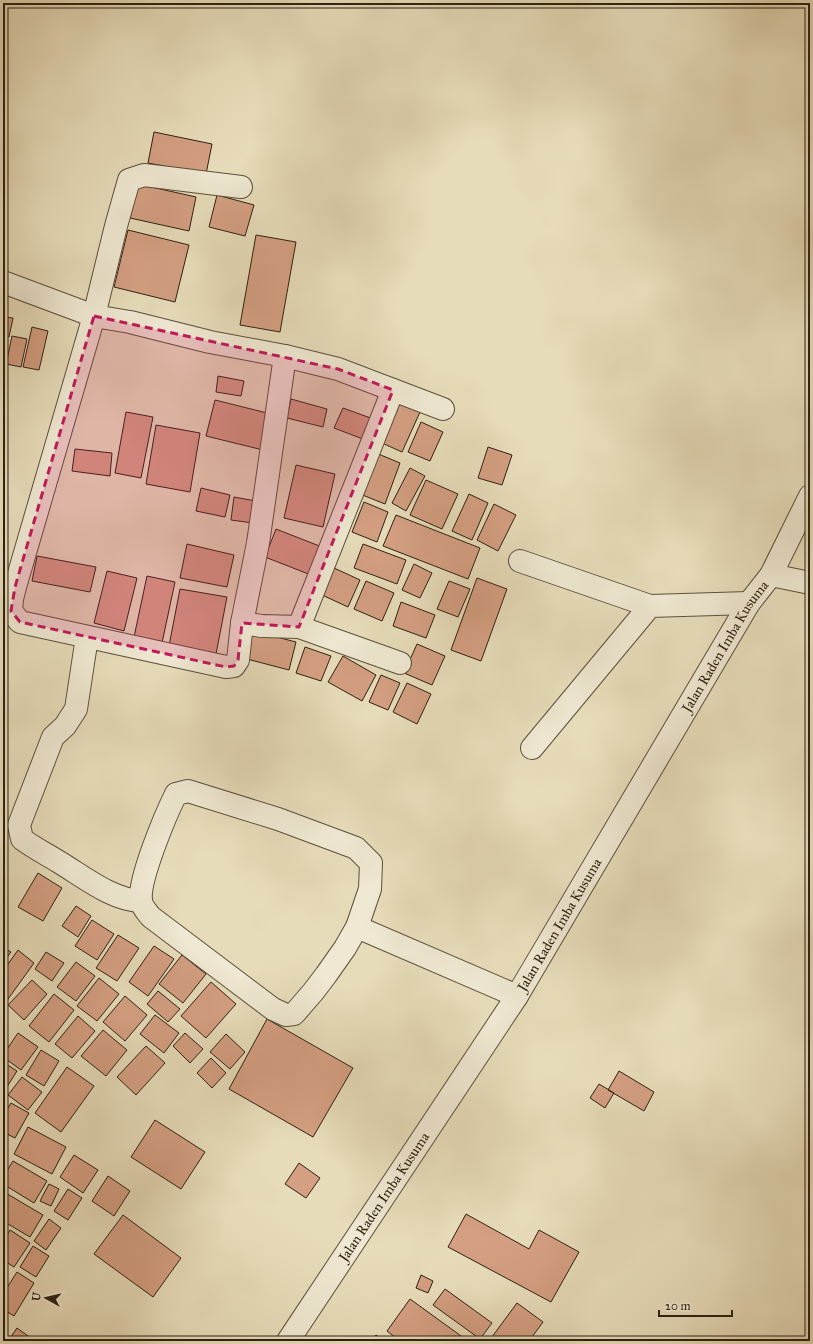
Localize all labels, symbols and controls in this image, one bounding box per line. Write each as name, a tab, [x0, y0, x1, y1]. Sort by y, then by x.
street label: Jalan Raden Imba Kusuma	[677, 577, 772, 718]
street label: Jalan Raden Imba Kusuma	[513, 855, 606, 997]
street label: Jalan Raden Imba Kusuma	[334, 1129, 433, 1267]
north arrow	[26, 1278, 66, 1318]
text: U	[30, 1291, 44, 1302]
scale bar	[659, 1292, 732, 1318]
text: 20 m	[665, 1299, 691, 1313]

